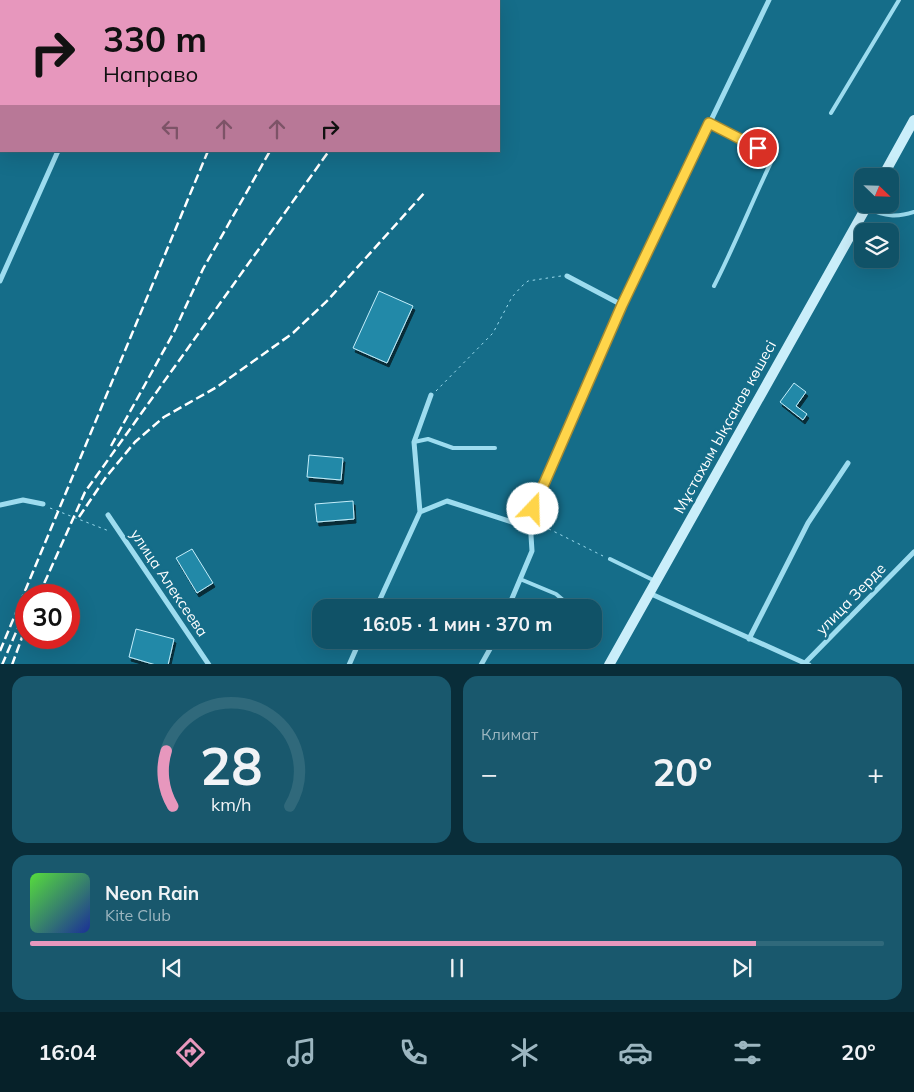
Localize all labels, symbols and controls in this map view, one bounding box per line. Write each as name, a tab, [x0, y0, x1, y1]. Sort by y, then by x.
text: 330 m	[103, 17, 207, 61]
icon: right	[20, 20, 85, 85]
text: Направо	[103, 60, 198, 88]
icon: left	[157, 115, 185, 143]
icon: ahead	[210, 115, 238, 143]
icon: ahead	[263, 115, 291, 143]
icon: right	[316, 115, 344, 143]
pin	[737, 127, 779, 169]
icon: arrive	[744, 134, 772, 162]
north arrow	[854, 168, 899, 212]
map controls	[854, 168, 899, 268]
button: layers	[854, 223, 899, 268]
street label: Мұстахым Ықсанов көшесі	[669, 337, 780, 517]
position arrow	[506, 482, 558, 534]
street label: улица Алексеева	[126, 525, 212, 640]
street label: улица Зерде	[812, 559, 890, 638]
speed limit sign: 30	[15, 584, 80, 649]
text: 16:05 · 1 мин · 370 m	[362, 612, 552, 636]
text: Климат	[481, 724, 538, 744]
text: 28	[200, 733, 263, 798]
text: 20°	[652, 748, 713, 796]
text: −	[481, 756, 498, 791]
text: +	[867, 756, 884, 791]
text: km/h	[211, 793, 252, 815]
text: Neon Rain	[105, 881, 199, 905]
text: Kite Club	[105, 905, 171, 925]
icon: previous	[158, 954, 186, 982]
icon: pause	[443, 954, 471, 982]
icon: next	[728, 954, 756, 982]
icon: directions	[173, 1035, 208, 1070]
icon: music	[284, 1035, 319, 1070]
icon: phone	[396, 1035, 431, 1070]
icon: climate	[507, 1035, 542, 1070]
icon: car	[618, 1035, 653, 1070]
icon: filters	[730, 1035, 765, 1070]
text: 16:04	[38, 1038, 96, 1066]
text: 20°	[841, 1038, 876, 1066]

